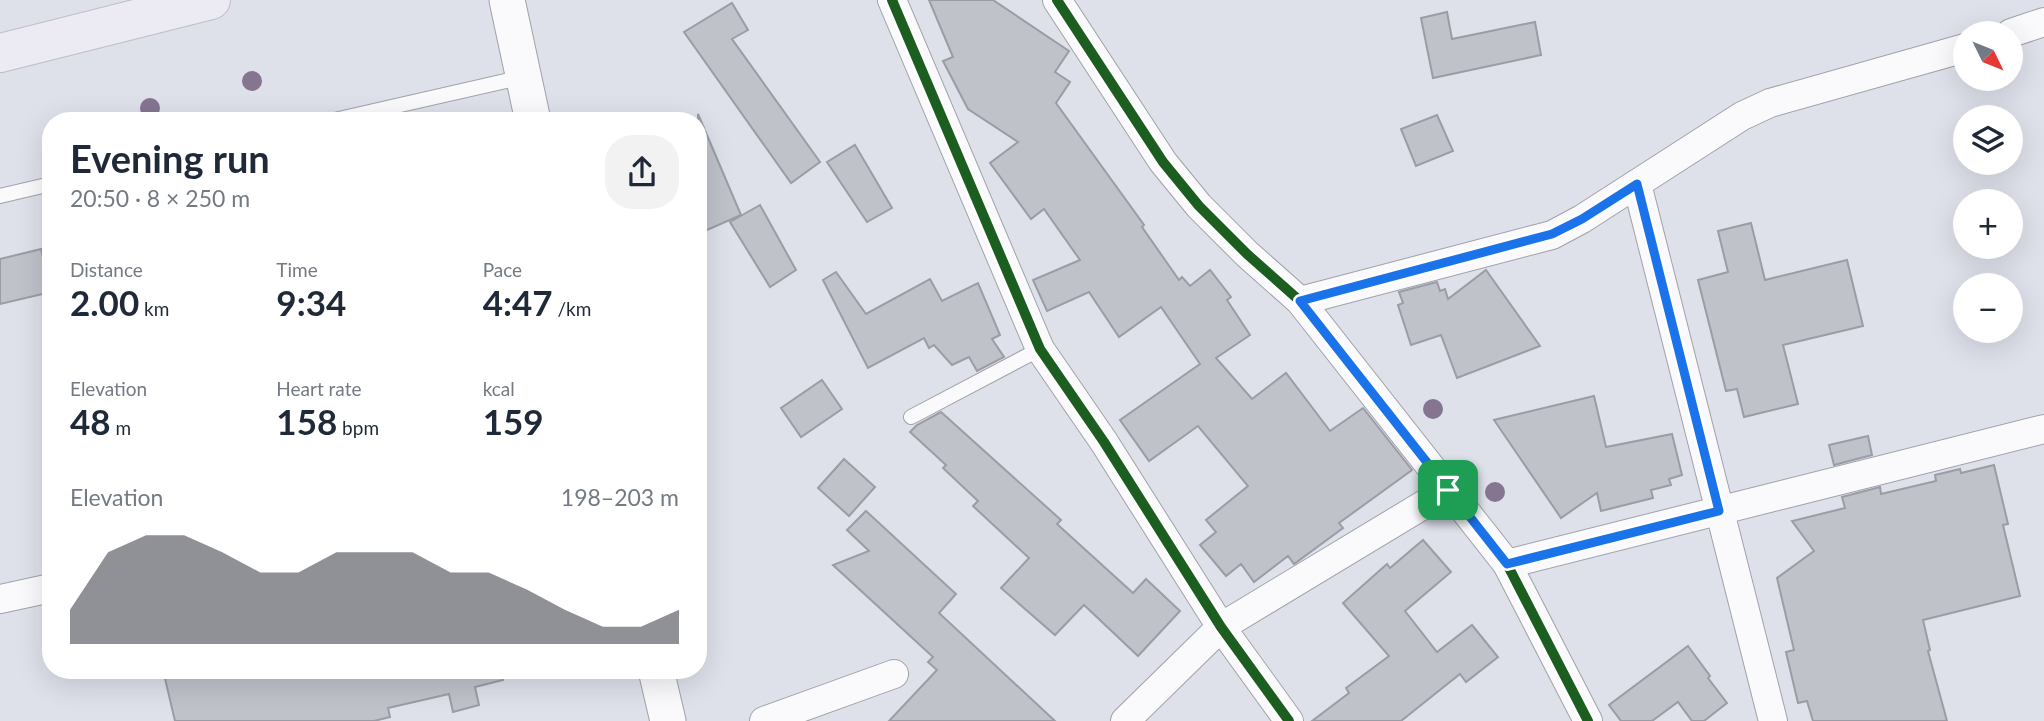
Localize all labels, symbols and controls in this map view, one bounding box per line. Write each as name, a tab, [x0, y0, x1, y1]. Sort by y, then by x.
north arrow	[1953, 21, 2023, 91]
map controls	[1953, 21, 2023, 343]
button: layers	[1953, 105, 2023, 175]
text: Evening run	[70, 135, 270, 181]
button: share	[605, 135, 679, 209]
text: 20:50 · 8 × 250 m	[70, 184, 250, 212]
button: +	[1953, 189, 2023, 259]
text: Distance	[70, 258, 143, 281]
text: Time	[276, 258, 318, 281]
text: Pace	[483, 258, 522, 281]
button: −	[1953, 273, 2023, 343]
text: 2.00	[70, 281, 139, 323]
text: 9:34	[276, 281, 346, 323]
text: 4:47	[483, 281, 553, 323]
text: km	[139, 297, 169, 320]
text: /km	[553, 297, 591, 320]
text: Elevation	[70, 377, 147, 400]
text: Heart rate	[276, 377, 362, 400]
text: kcal	[483, 377, 515, 400]
text: 48	[70, 400, 111, 442]
text: 158	[276, 400, 337, 442]
text: 159	[483, 400, 544, 442]
text: m	[111, 416, 131, 439]
text: bpm	[337, 416, 379, 439]
pin	[1418, 460, 1478, 520]
icon: arrive	[1429, 471, 1467, 509]
text: Elevation	[70, 483, 163, 511]
text: 198–203 m	[561, 483, 679, 511]

